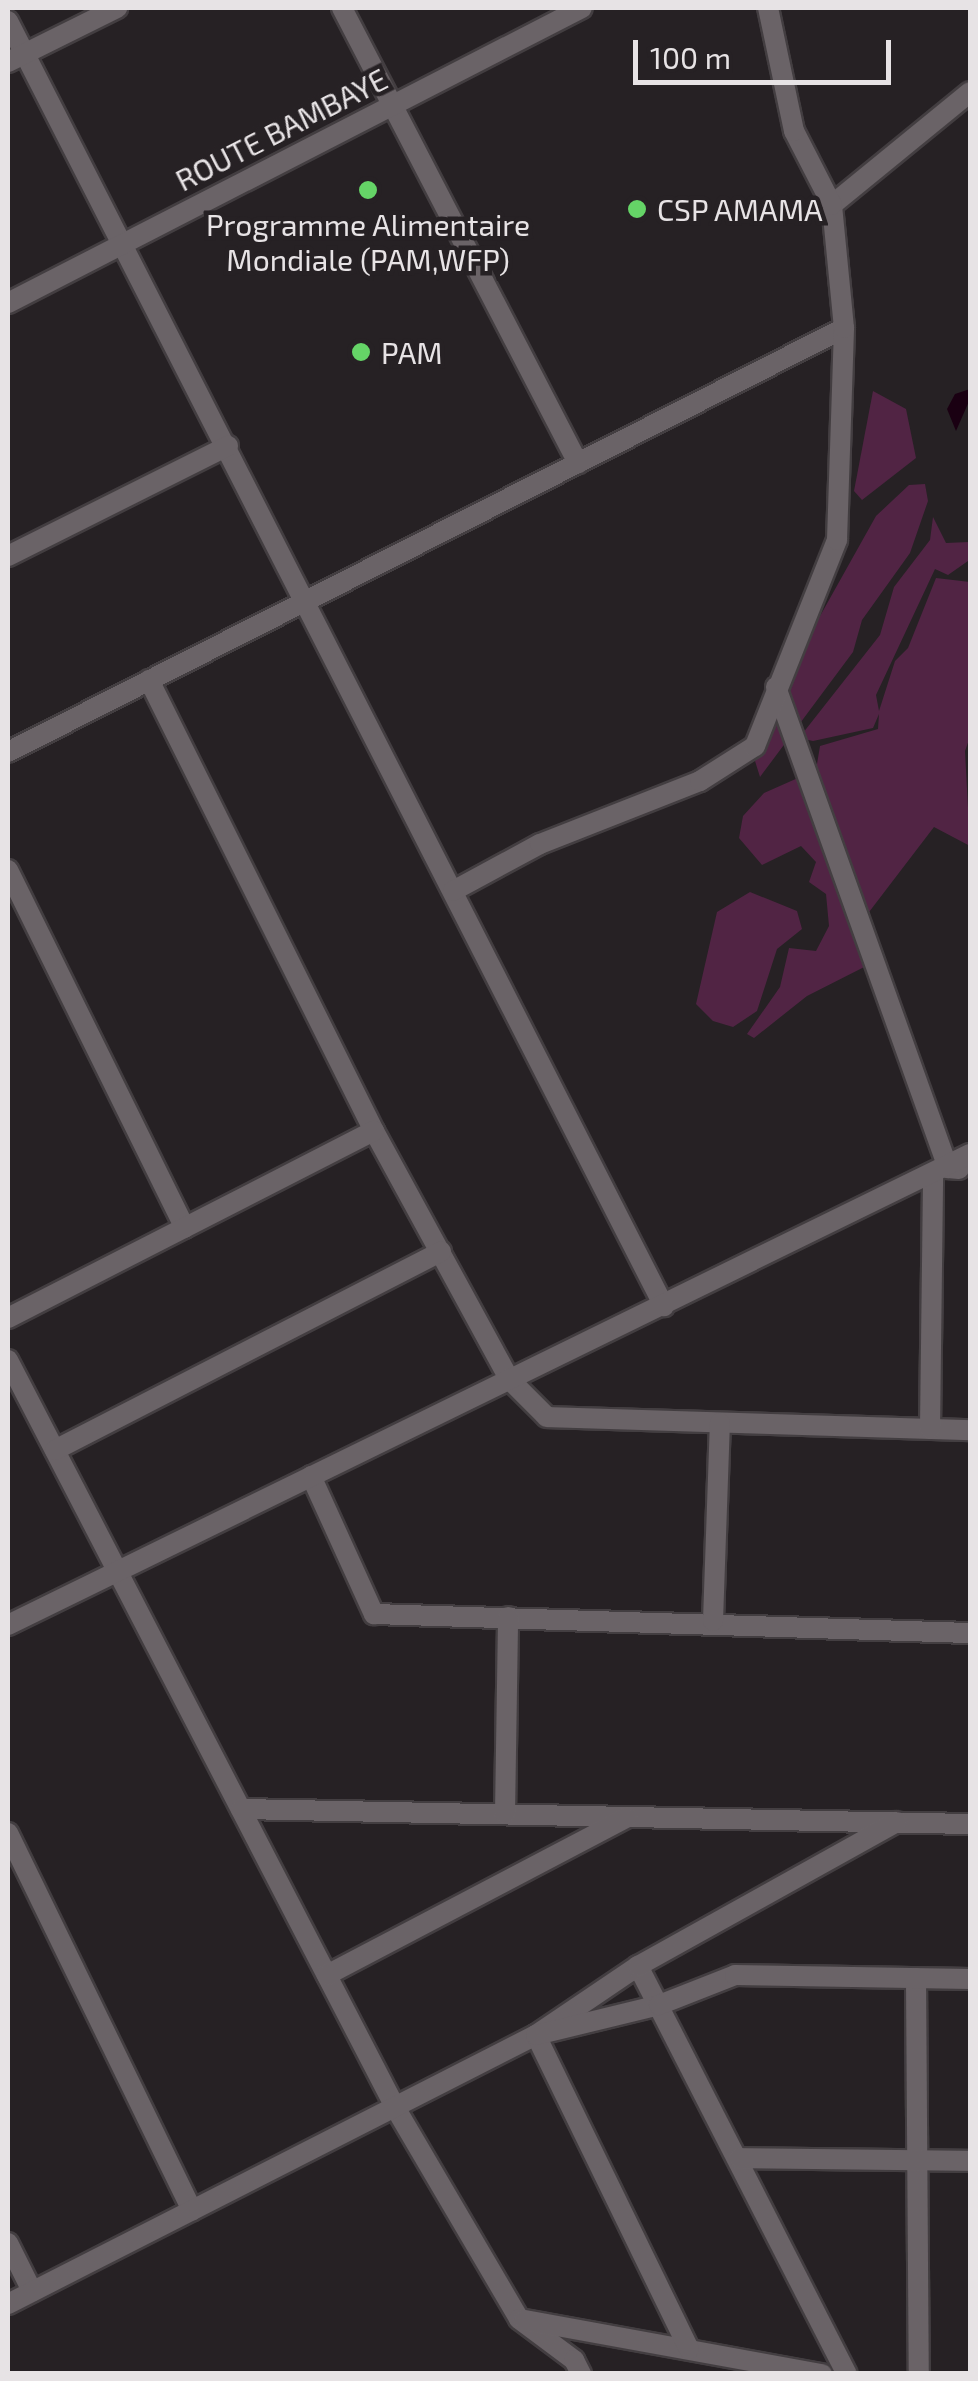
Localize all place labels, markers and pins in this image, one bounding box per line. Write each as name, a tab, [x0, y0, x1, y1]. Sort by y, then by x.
marker: Programme Alimentaire Mondiale (PAM,WFP)	[357, 179, 379, 201]
place label: CSP AMAMA	[657, 191, 824, 227]
marker: CSP AMAMA	[626, 198, 648, 220]
place label: Programme Alimentaire Mondiale (PAM,WFP)	[206, 206, 530, 276]
place label: PAM	[381, 334, 443, 370]
marker: PAM	[350, 341, 372, 363]

